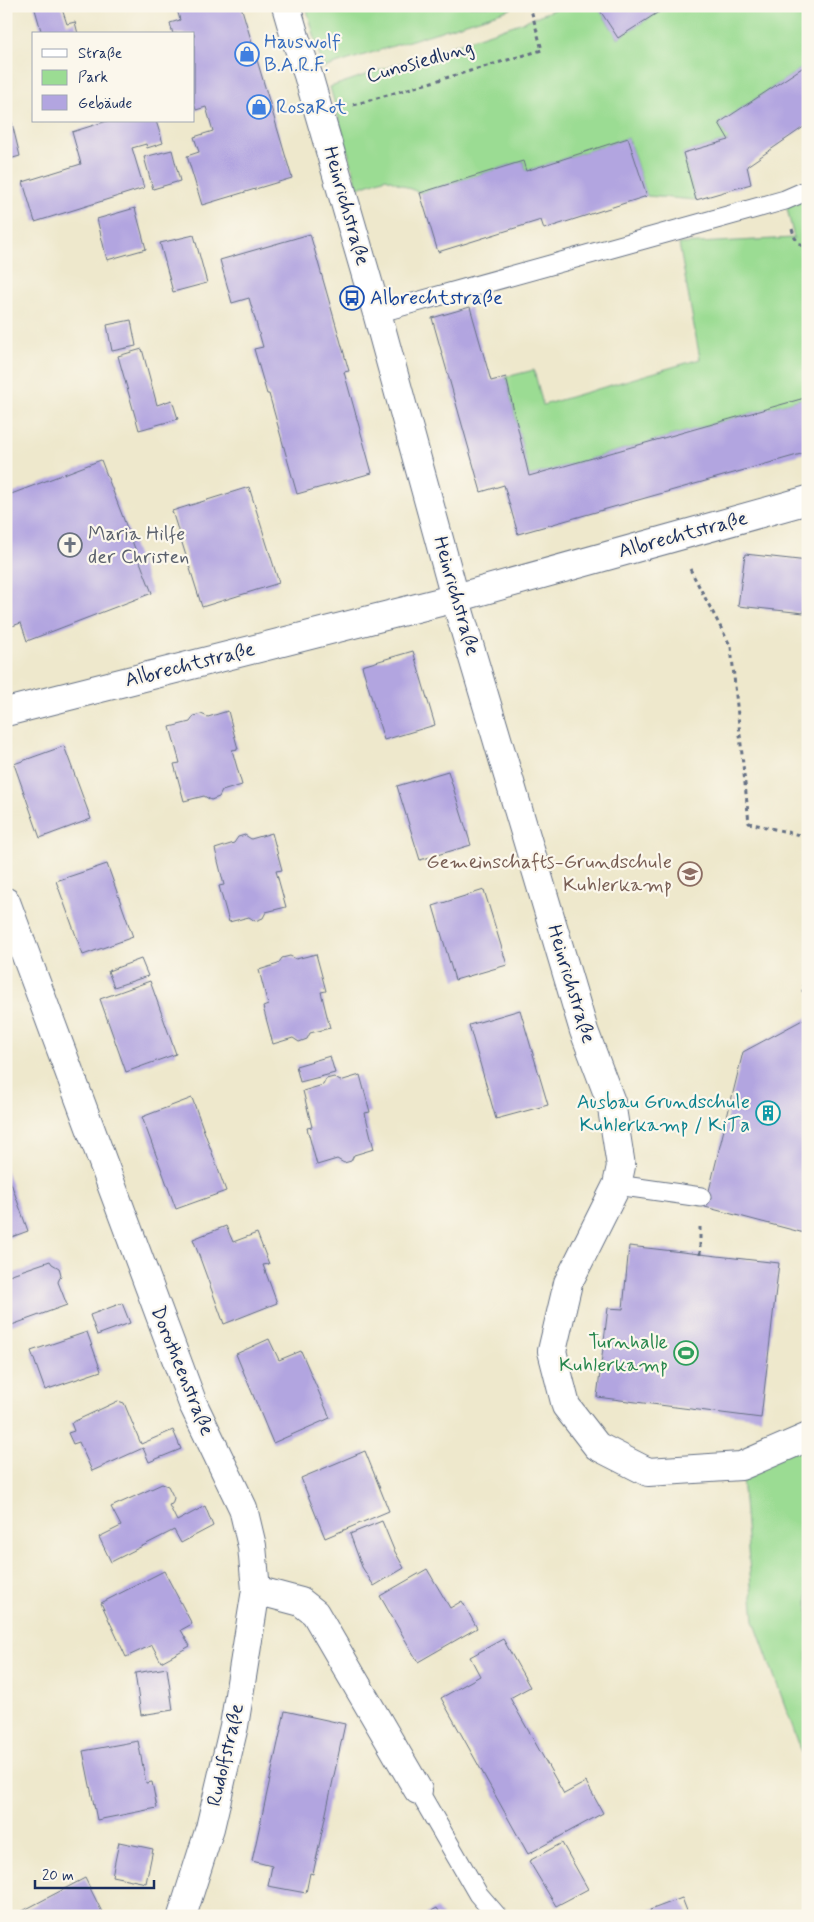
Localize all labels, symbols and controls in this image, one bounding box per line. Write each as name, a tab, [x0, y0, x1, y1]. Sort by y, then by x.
place label: Hauswolf B.A.R.F.	[264, 29, 341, 79]
legend	[32, 32, 195, 122]
street label: Cunosiedlung	[363, 34, 477, 90]
shop icon: Hauswolf B.A.R.F.	[234, 41, 260, 67]
text: Straße	[78, 44, 122, 64]
text: Park	[78, 68, 108, 88]
text: Gebäude	[78, 94, 132, 114]
shop icon: RosaRot	[246, 94, 272, 120]
place label: RosaRot	[276, 94, 347, 121]
street label: Heinrichstraße	[316, 143, 376, 269]
bus stop icon: Albrechtstraße	[339, 285, 365, 311]
place label: Albrechtstraße	[370, 285, 503, 312]
street label: Albrechtstraße	[615, 505, 751, 565]
place label: Maria Hilfe der Christen	[88, 521, 189, 571]
church icon: Maria Hilfe der Christen	[57, 532, 83, 558]
street label: Heinrichstraße	[426, 533, 486, 659]
street label: Albrechtstraße	[122, 636, 258, 694]
place label: Gemeinschafts-Grundschule Kuhlerkamp	[426, 849, 672, 899]
school or university icon: Gemeinschafts-Grundschule Kuhlerkamp	[677, 861, 703, 887]
street label: Heinrichstraße	[540, 921, 602, 1047]
place label: Ausbau Grundschule Kuhlerkamp / KiTa	[577, 1089, 750, 1139]
building icon: Ausbau Grundschule Kuhlerkamp / KiTa	[755, 1100, 781, 1126]
street label: Dorotheenstraße	[144, 1302, 220, 1440]
place label: Turnhalle Kuhlerkamp	[559, 1329, 668, 1379]
sports icon: Turnhalle Kuhlerkamp	[673, 1340, 699, 1366]
street label: Rudolfstraße	[201, 1701, 251, 1809]
scale bar	[35, 1857, 154, 1889]
text: 20 m	[42, 1866, 74, 1886]

